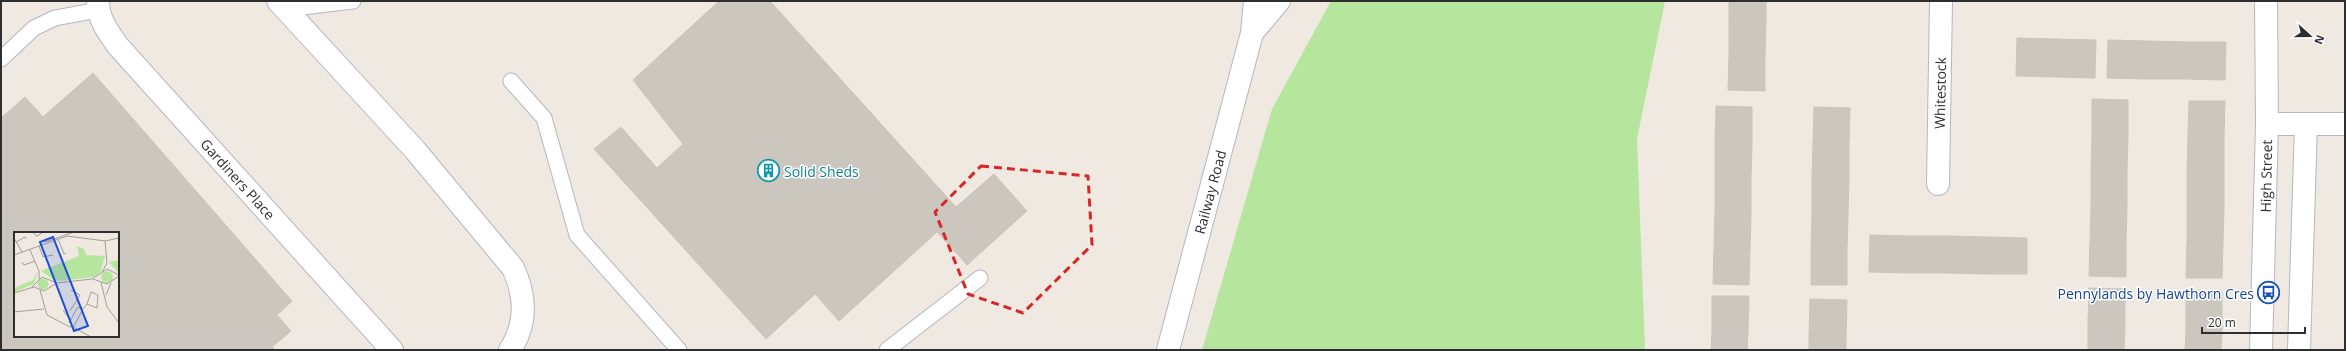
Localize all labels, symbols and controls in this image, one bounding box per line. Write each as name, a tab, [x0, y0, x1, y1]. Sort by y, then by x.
north arrow	[2290, 16, 2330, 56]
text: N	[2311, 33, 2328, 47]
street label: Whitestock	[1930, 56, 1950, 129]
street label: Gardiners Place	[197, 135, 279, 224]
street label: High Street	[2256, 139, 2276, 213]
street label: Railway Road	[1190, 148, 1230, 236]
building icon: Solid Sheds	[756, 158, 782, 184]
place label: Solid Sheds	[784, 162, 859, 181]
inset map	[14, 232, 119, 337]
bus stop icon: Pennylands by Hawthorn Cres	[2256, 280, 2282, 306]
place label: Pennylands by Hawthorn Cres	[2058, 284, 2254, 303]
scale bar	[2202, 309, 2305, 335]
text: 20 m	[2208, 314, 2236, 331]

